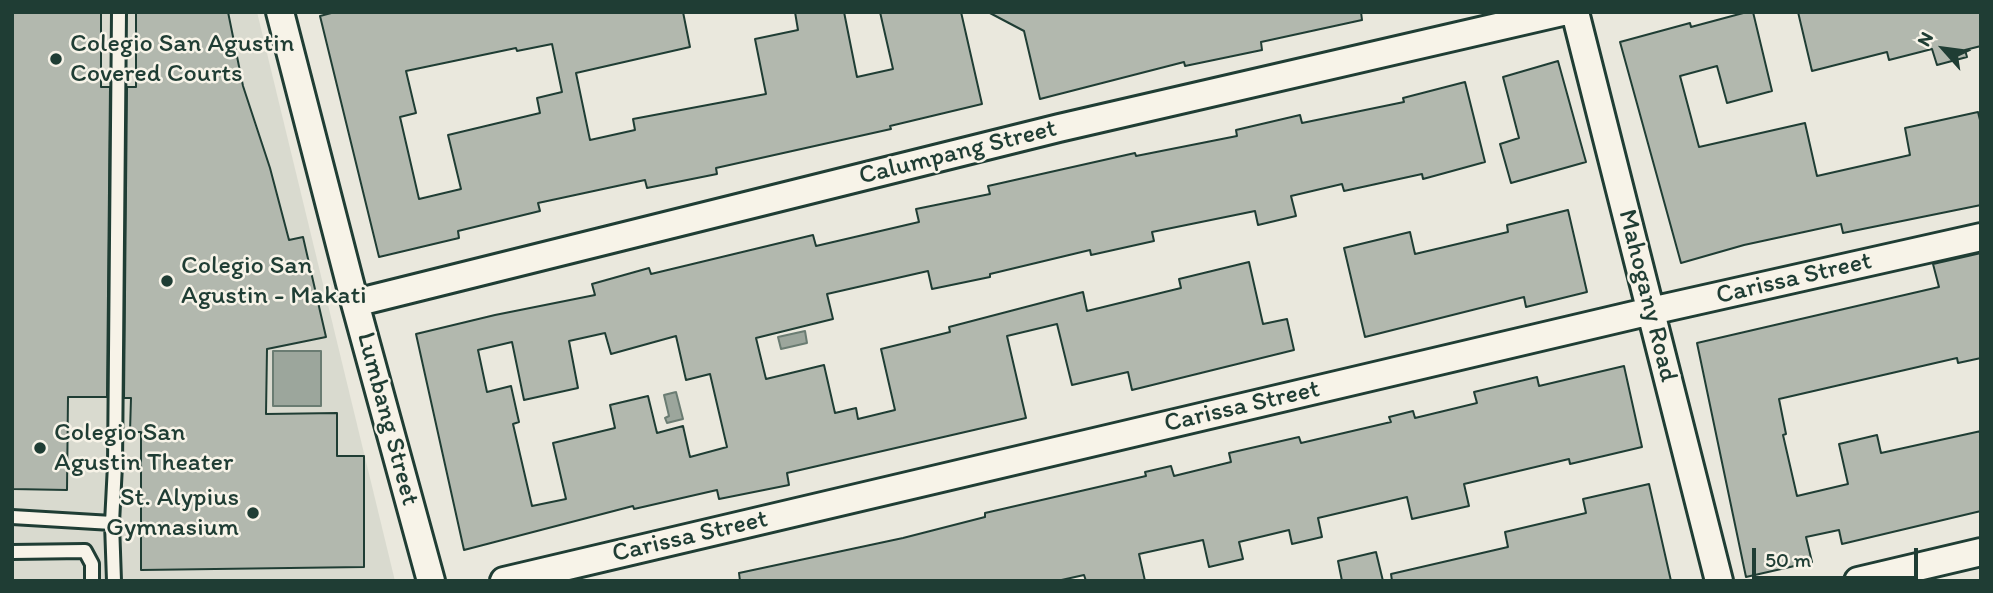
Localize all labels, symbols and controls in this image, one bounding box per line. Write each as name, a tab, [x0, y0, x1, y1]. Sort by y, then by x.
north arrow	[1909, 14, 1979, 84]
place label: Colegio San Agustin Covered Courts	[70, 28, 294, 90]
text: N	[1912, 28, 1938, 50]
marker: Colegio San Agustin Covered Courts	[48, 51, 64, 67]
street label: Calumpang Street	[856, 113, 1060, 193]
street label: Mahogany Road	[1610, 207, 1684, 385]
street label: Carissa Street	[1713, 246, 1875, 312]
place label: Colegio San Agustin - Makati	[181, 250, 367, 312]
marker: Colegio San Agustin - Makati	[159, 273, 175, 289]
street label: Lumbang Street	[349, 329, 425, 509]
street label: Carissa Street	[1161, 374, 1323, 440]
place label: Colegio San Agustin Theater	[54, 417, 233, 478]
marker: Colegio San Agustin Theater	[32, 440, 48, 456]
place label: St. Alypius Gymnasium	[106, 482, 239, 544]
street label: Carissa Street	[609, 504, 771, 570]
marker: St. Alypius Gymnasium	[245, 505, 261, 521]
scale bar	[1755, 534, 1921, 578]
text: 50 m	[1765, 547, 1811, 572]

